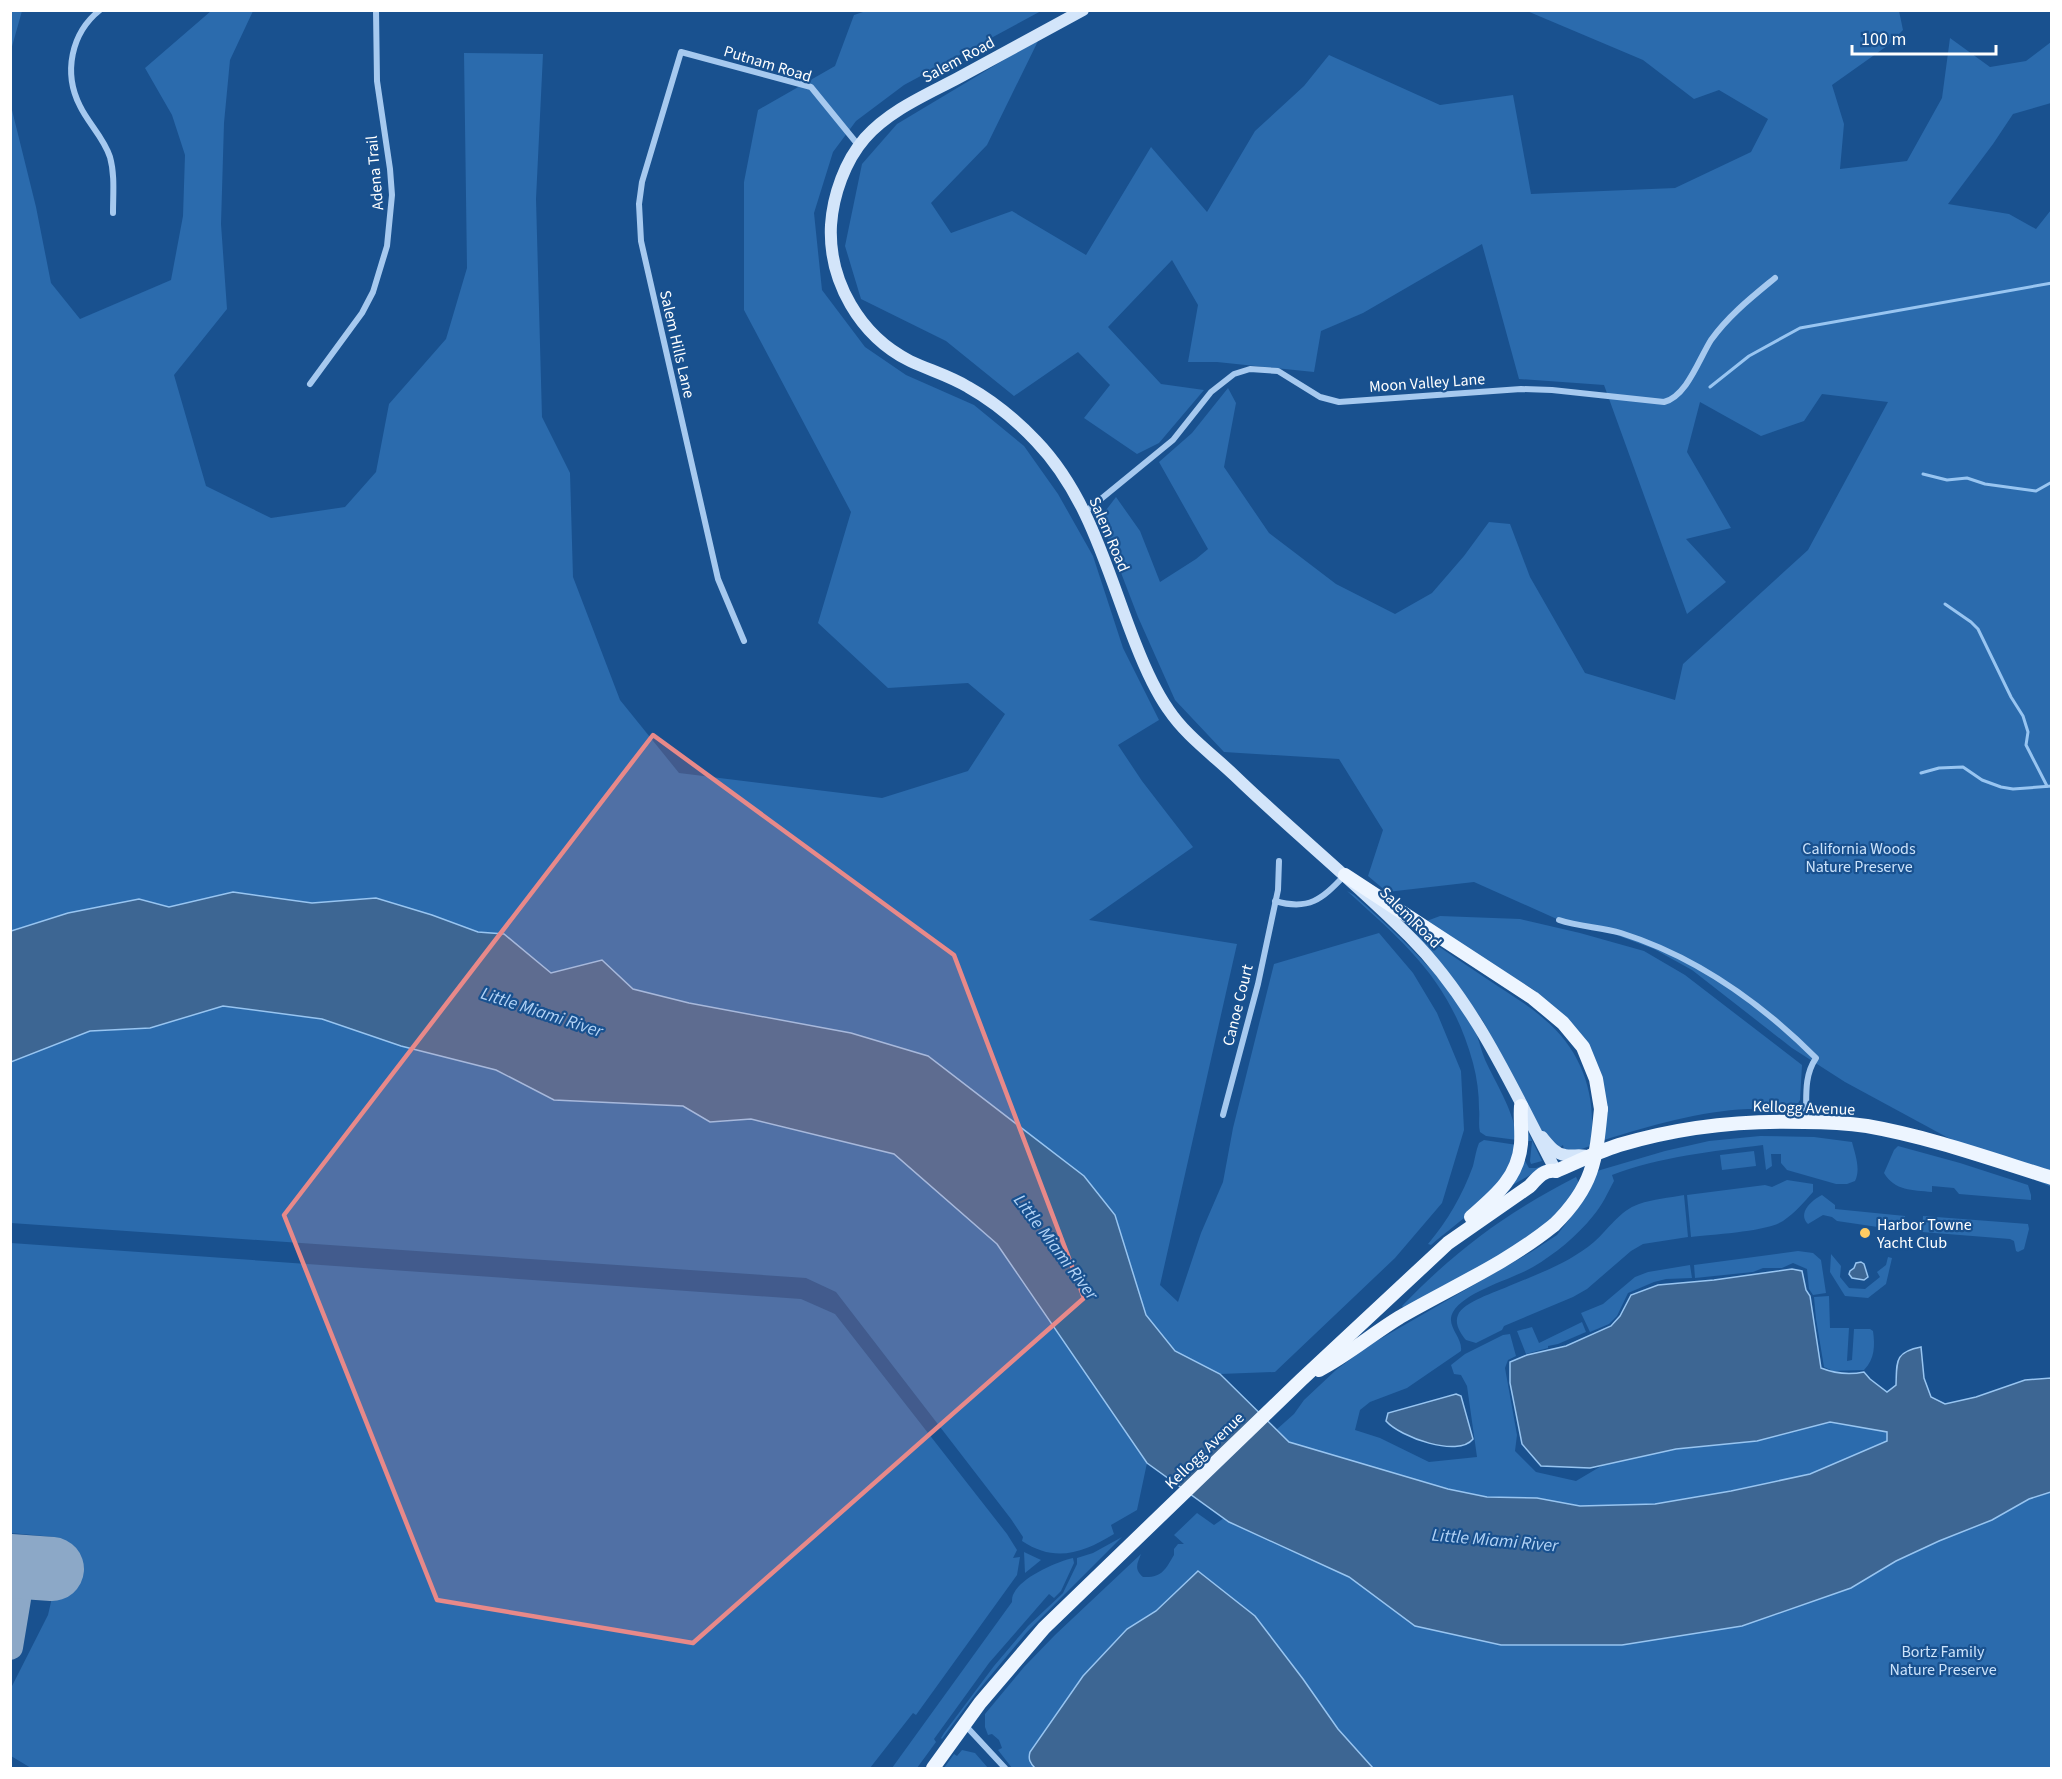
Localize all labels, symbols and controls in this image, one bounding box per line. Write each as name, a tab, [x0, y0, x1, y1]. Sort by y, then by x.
scale bar	[1852, 18, 1996, 56]
text: 100 m	[1861, 27, 1906, 52]
street label: Salem Road	[918, 32, 999, 88]
street label: Putnam Road	[721, 40, 814, 88]
street label: Adena Trail	[361, 135, 389, 211]
street label: Salem Hills Lane	[654, 288, 700, 400]
street label: Moon Valley Lane	[1368, 368, 1486, 398]
street label: Salem Road	[1083, 494, 1135, 575]
park label: California Woods Nature Preserve	[1802, 838, 1916, 878]
street label: Salem Road	[1374, 882, 1446, 954]
street label: Canoe Court	[1217, 962, 1259, 1048]
water label: Little Miami River	[478, 981, 607, 1044]
street label: Kellogg Avenue	[1752, 1095, 1856, 1121]
water label: Little Miami River	[1007, 1189, 1104, 1306]
place label: Harbor Towne Yacht Club	[1876, 1214, 1972, 1254]
marker: Harbor Towne Yacht Club	[1858, 1226, 1872, 1240]
street label: Kellogg Avenue	[1160, 1407, 1249, 1494]
water label: Little Miami River	[1431, 1523, 1560, 1559]
park label: Bortz Family Nature Preserve	[1889, 1641, 1997, 1681]

